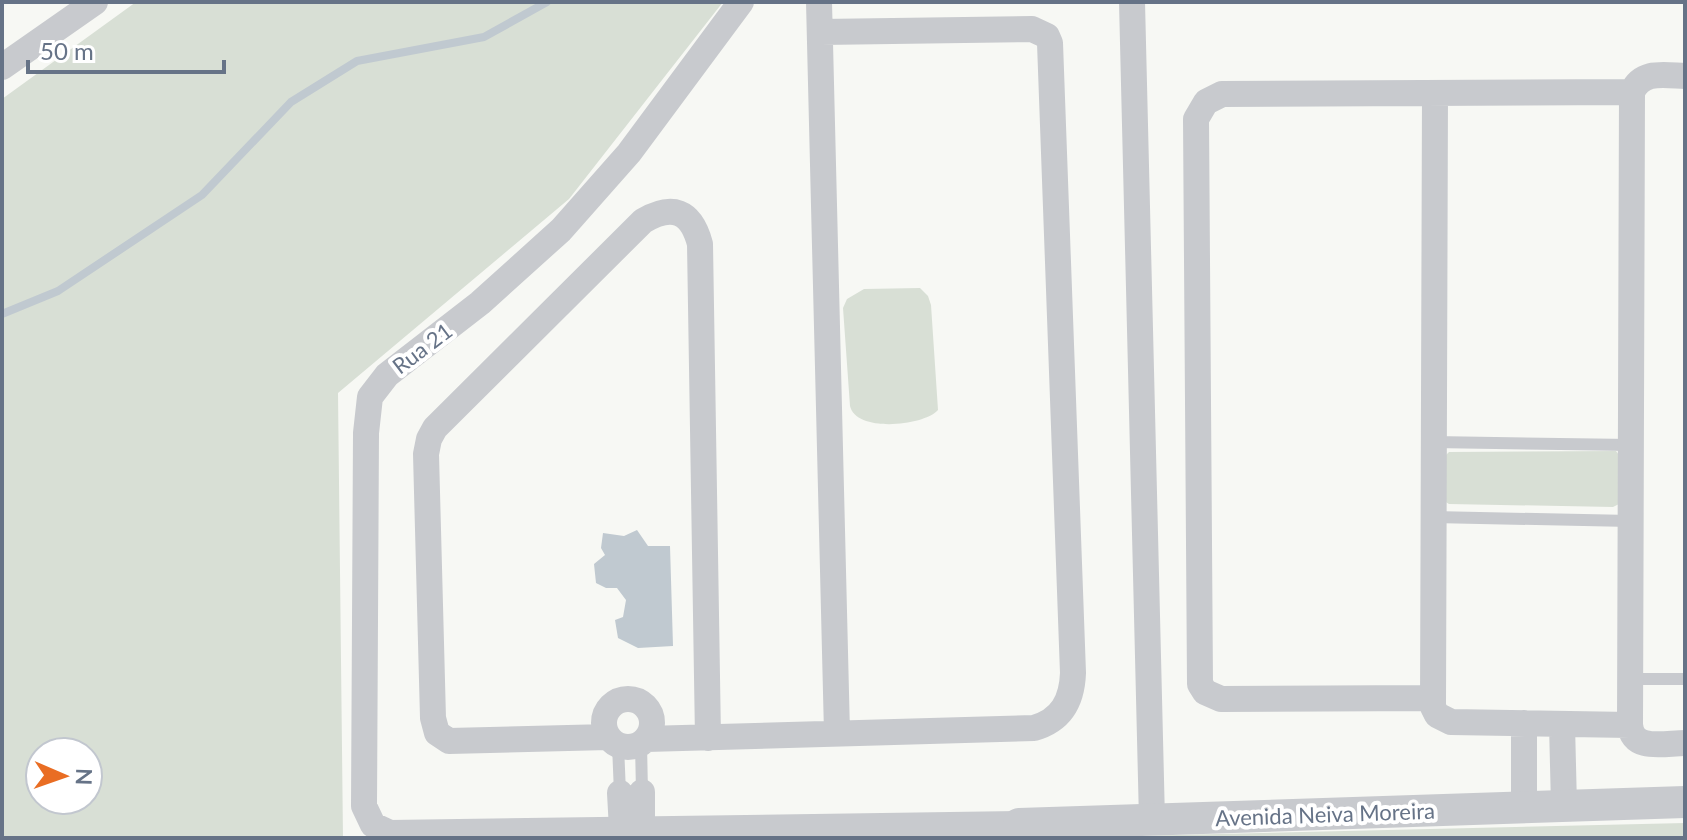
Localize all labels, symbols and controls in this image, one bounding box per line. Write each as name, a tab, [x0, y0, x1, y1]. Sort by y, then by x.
scale bar	[28, 24, 224, 74]
text: 50 m	[40, 36, 94, 65]
street label: Rua 21	[387, 317, 457, 379]
north arrow	[24, 736, 104, 816]
text: N	[71, 768, 98, 786]
street label: Avenida Neiva Moreira	[1215, 797, 1435, 831]

